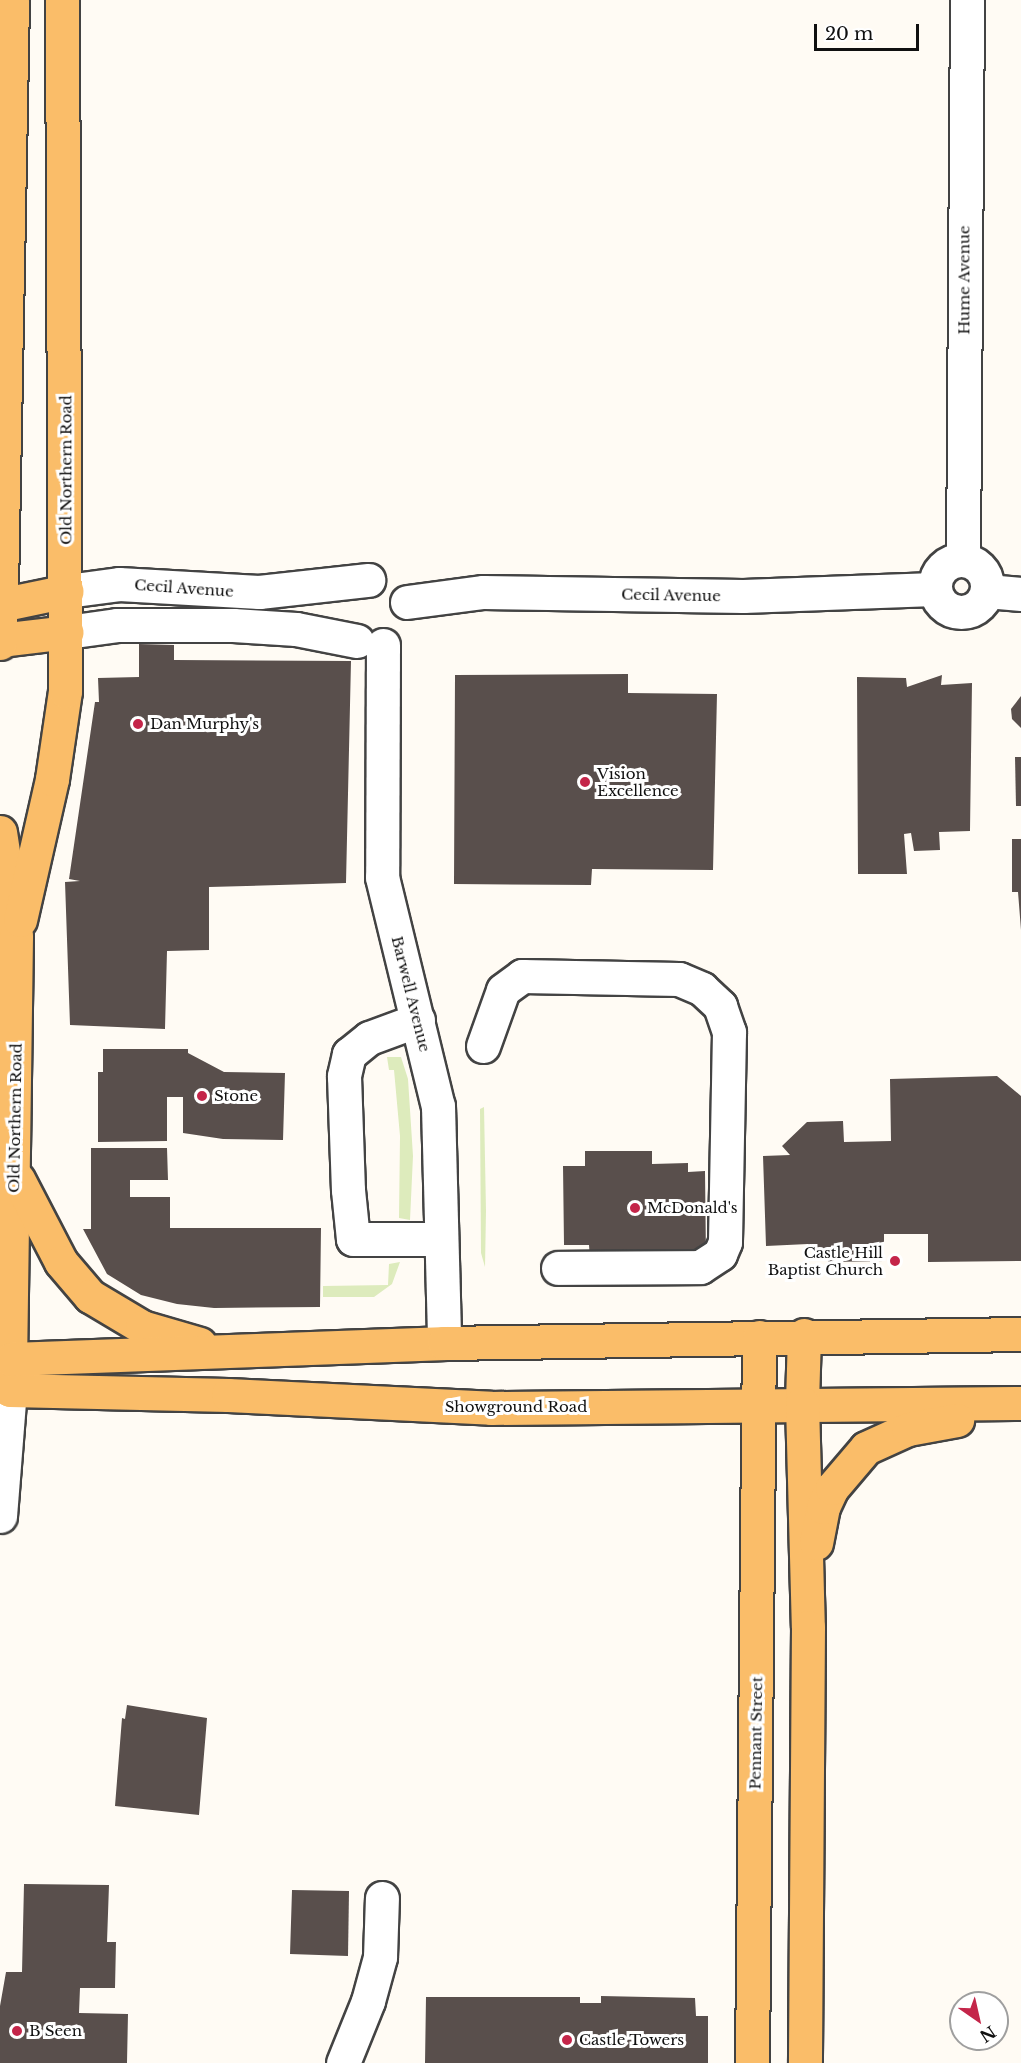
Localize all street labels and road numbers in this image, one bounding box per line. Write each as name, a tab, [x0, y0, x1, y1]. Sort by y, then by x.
street label: Hume Avenue	[955, 225, 973, 335]
street label: Old Northern Road	[57, 395, 75, 545]
street label: Cecil Avenue	[133, 576, 235, 600]
street label: Cecil Avenue	[621, 585, 721, 605]
street label: Barwell Avenue	[388, 934, 434, 1054]
street label: Old Northern Road	[5, 1043, 25, 1193]
street label: Showground Road	[445, 1398, 587, 1416]
street label: Pennant Street	[746, 1676, 766, 1790]

